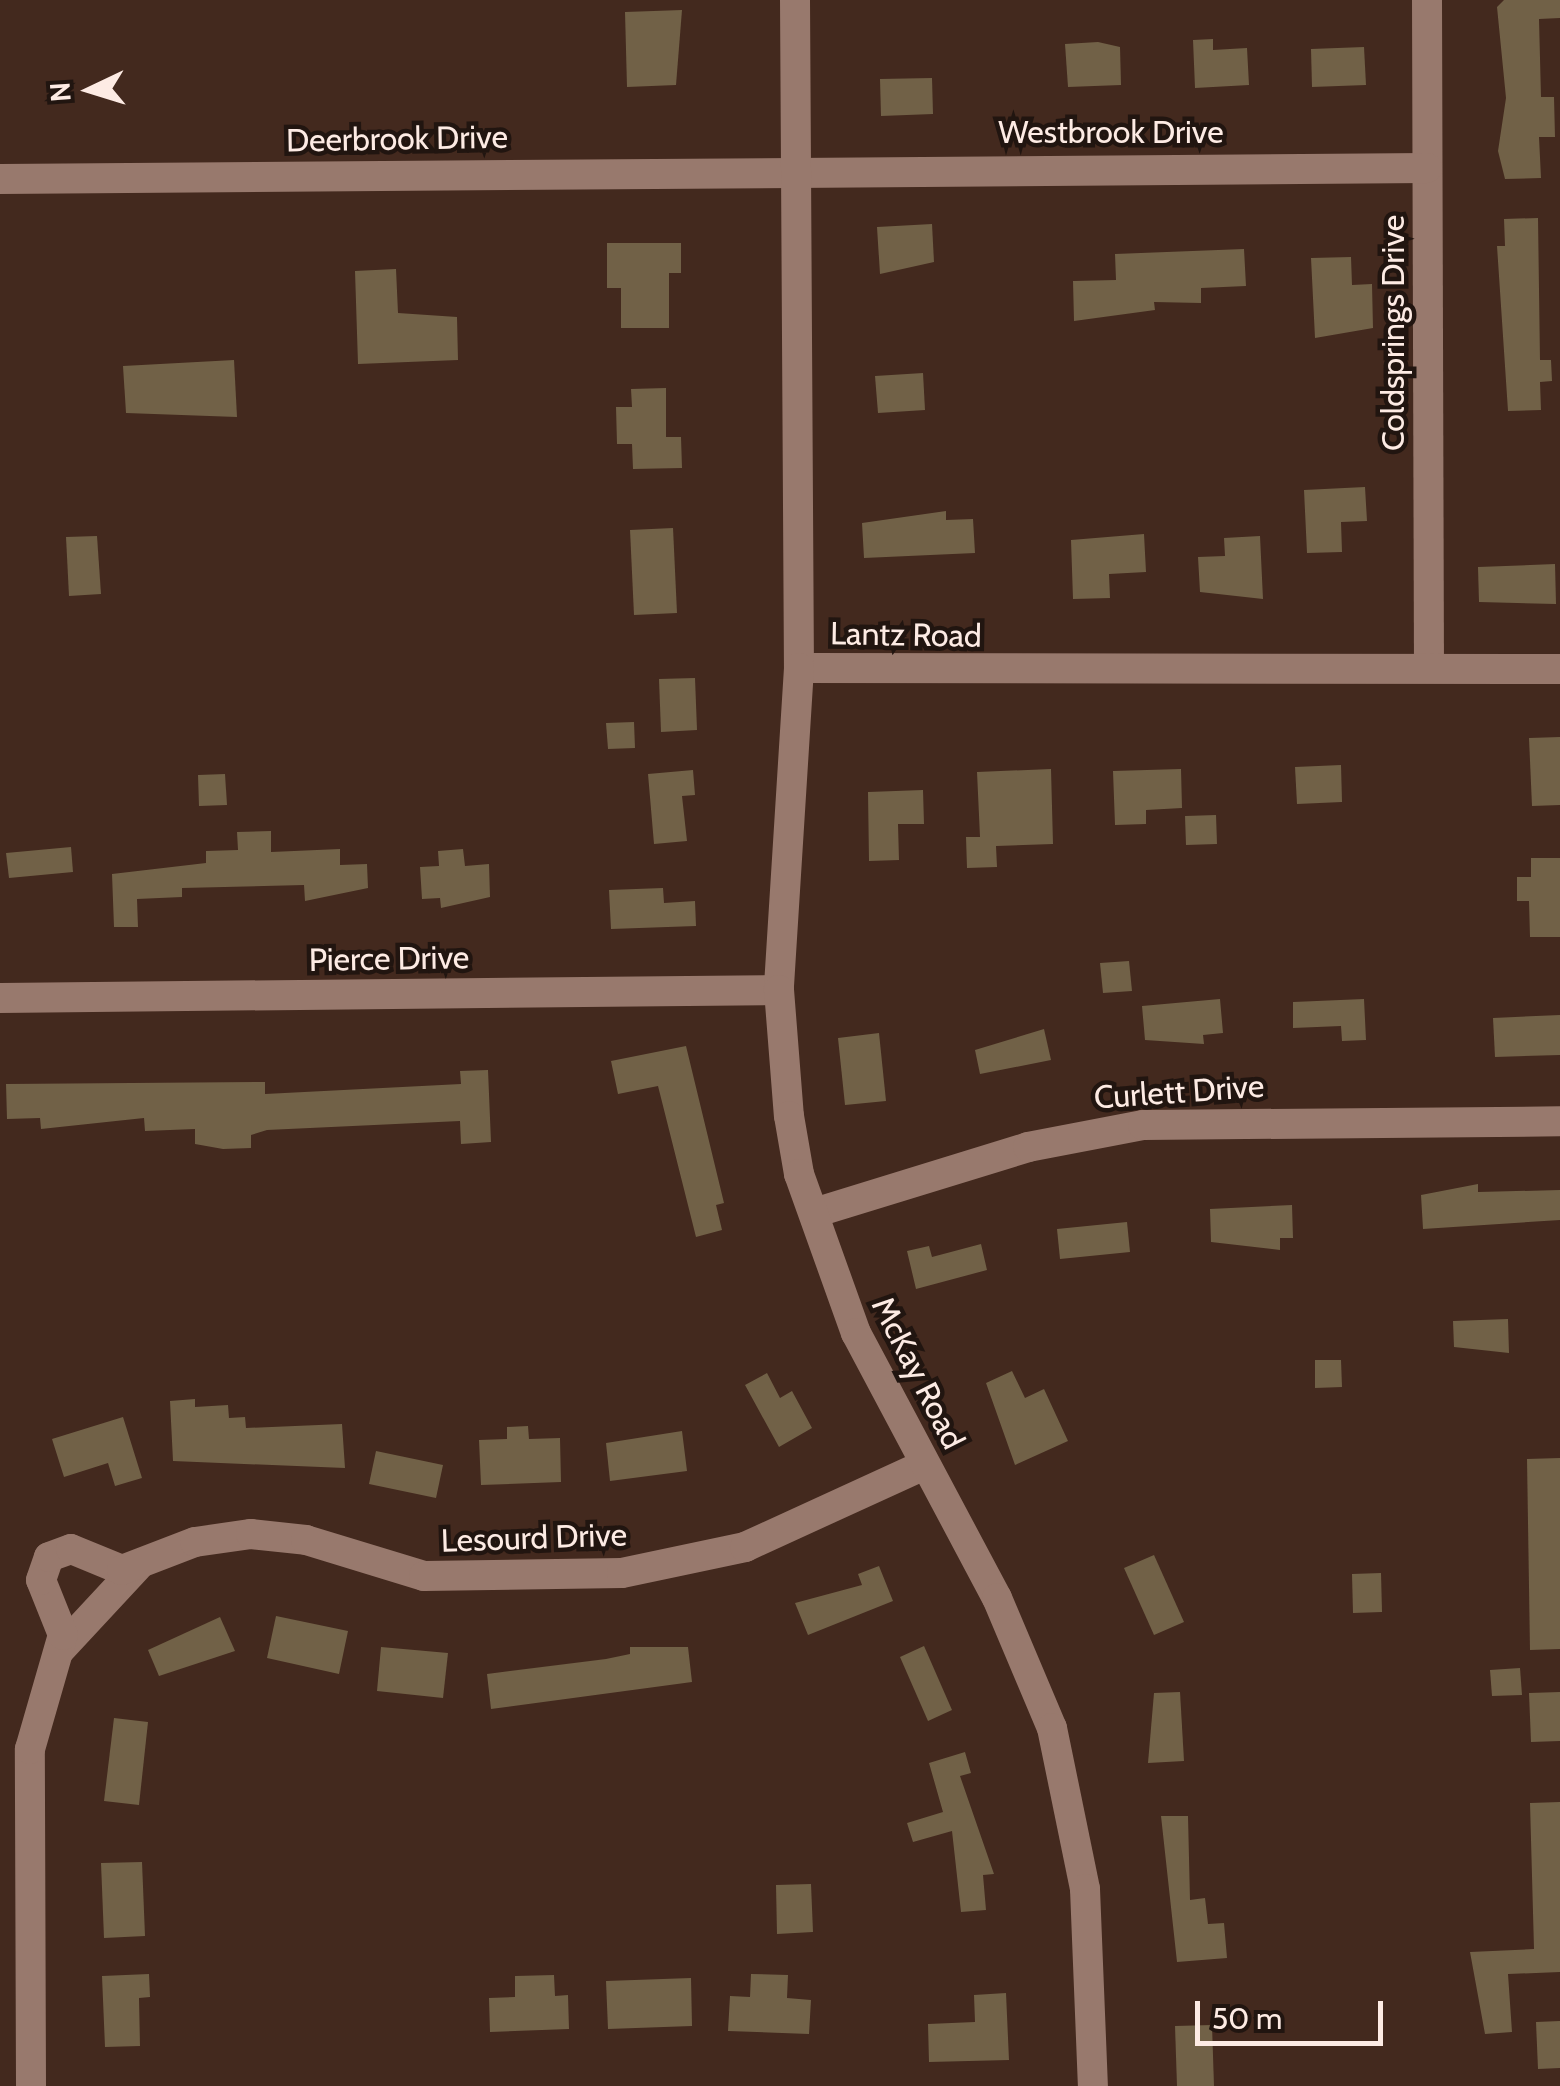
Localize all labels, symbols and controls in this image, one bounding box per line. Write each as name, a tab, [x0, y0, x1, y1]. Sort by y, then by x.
north arrow	[40, 40, 140, 140]
text: N	[42, 81, 78, 103]
street label: Westbrook Drive	[998, 113, 1224, 151]
street label: Deerbrook Drive	[286, 118, 508, 160]
street label: Coldsprings Drive	[1374, 215, 1412, 451]
street label: Lantz Road	[830, 614, 982, 656]
street label: Pierce Drive	[308, 938, 470, 980]
street label: Curlett Drive	[1093, 1067, 1265, 1117]
street label: McKay Road	[863, 1291, 973, 1455]
street label: Lesourd Drive	[440, 1516, 628, 1560]
scale bar	[1200, 1981, 1388, 2043]
text: 50 m	[1212, 2000, 1282, 2037]

